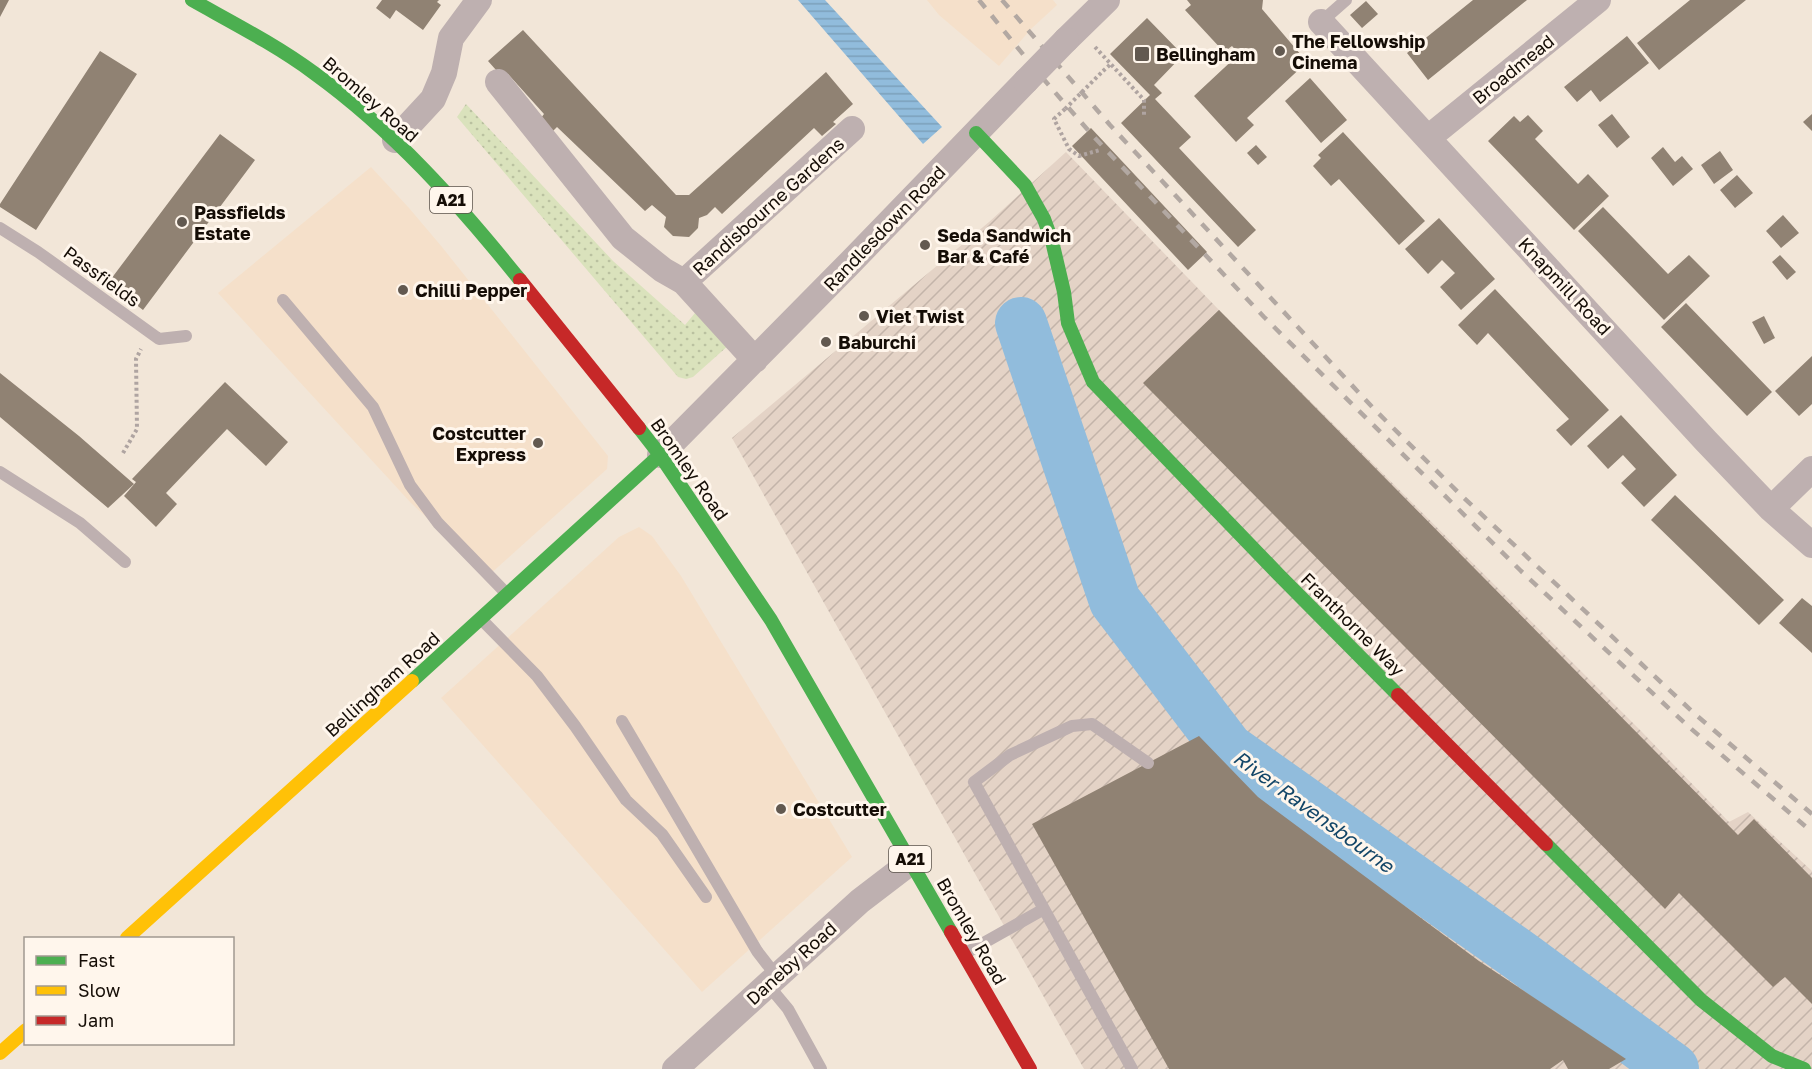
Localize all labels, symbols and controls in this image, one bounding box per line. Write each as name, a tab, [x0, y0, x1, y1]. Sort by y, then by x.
street label: Broadmead	[1468, 29, 1558, 109]
place label: The Fellowship Cinema	[1292, 30, 1425, 73]
place label: Bellingham	[1156, 43, 1255, 65]
marker: The Fellowship Cinema	[1273, 44, 1287, 58]
marker: Bellingham	[1133, 45, 1151, 63]
street label: Bromley Road	[319, 51, 423, 147]
street label: Randisbourne Gardens	[688, 132, 848, 280]
street label: Randlesdown Road	[818, 161, 950, 295]
road number: A21	[430, 187, 472, 213]
place label: Passfields Estate	[194, 201, 286, 244]
marker: Passfields Estate	[175, 215, 189, 229]
place label: Seda Sandwich Bar & Café	[937, 224, 1071, 267]
street label: Knapmill Road	[1514, 233, 1616, 339]
marker: Seda Sandwich Bar & Café	[918, 238, 932, 252]
street label: Passfields	[60, 241, 144, 311]
place label: Chilli Pepper	[415, 279, 527, 301]
marker: Chilli Pepper	[396, 283, 410, 297]
place label: Viet Twist	[876, 305, 964, 327]
marker: Viet Twist	[857, 309, 871, 323]
place label: Baburchi	[838, 331, 916, 353]
marker: Baburchi	[819, 335, 833, 349]
street label: Bromley Road	[647, 414, 733, 524]
place label: Costcutter Express	[432, 422, 526, 465]
marker: Costcutter Express	[531, 436, 545, 450]
street label: Franthorne Way	[1297, 568, 1409, 680]
street label: Bellingham Road	[320, 627, 444, 741]
water label: River Ravensbourne	[1229, 745, 1400, 878]
place label: Costcutter	[793, 798, 887, 820]
marker: Costcutter	[774, 802, 788, 816]
road number: A21	[889, 846, 931, 872]
street label: Bromley Road	[932, 874, 1012, 988]
street label: Daneby Road	[741, 917, 841, 1009]
legend	[24, 937, 234, 1045]
text: Fast	[78, 949, 115, 971]
text: Slow	[78, 979, 121, 1001]
text: Jam	[78, 1009, 114, 1031]

